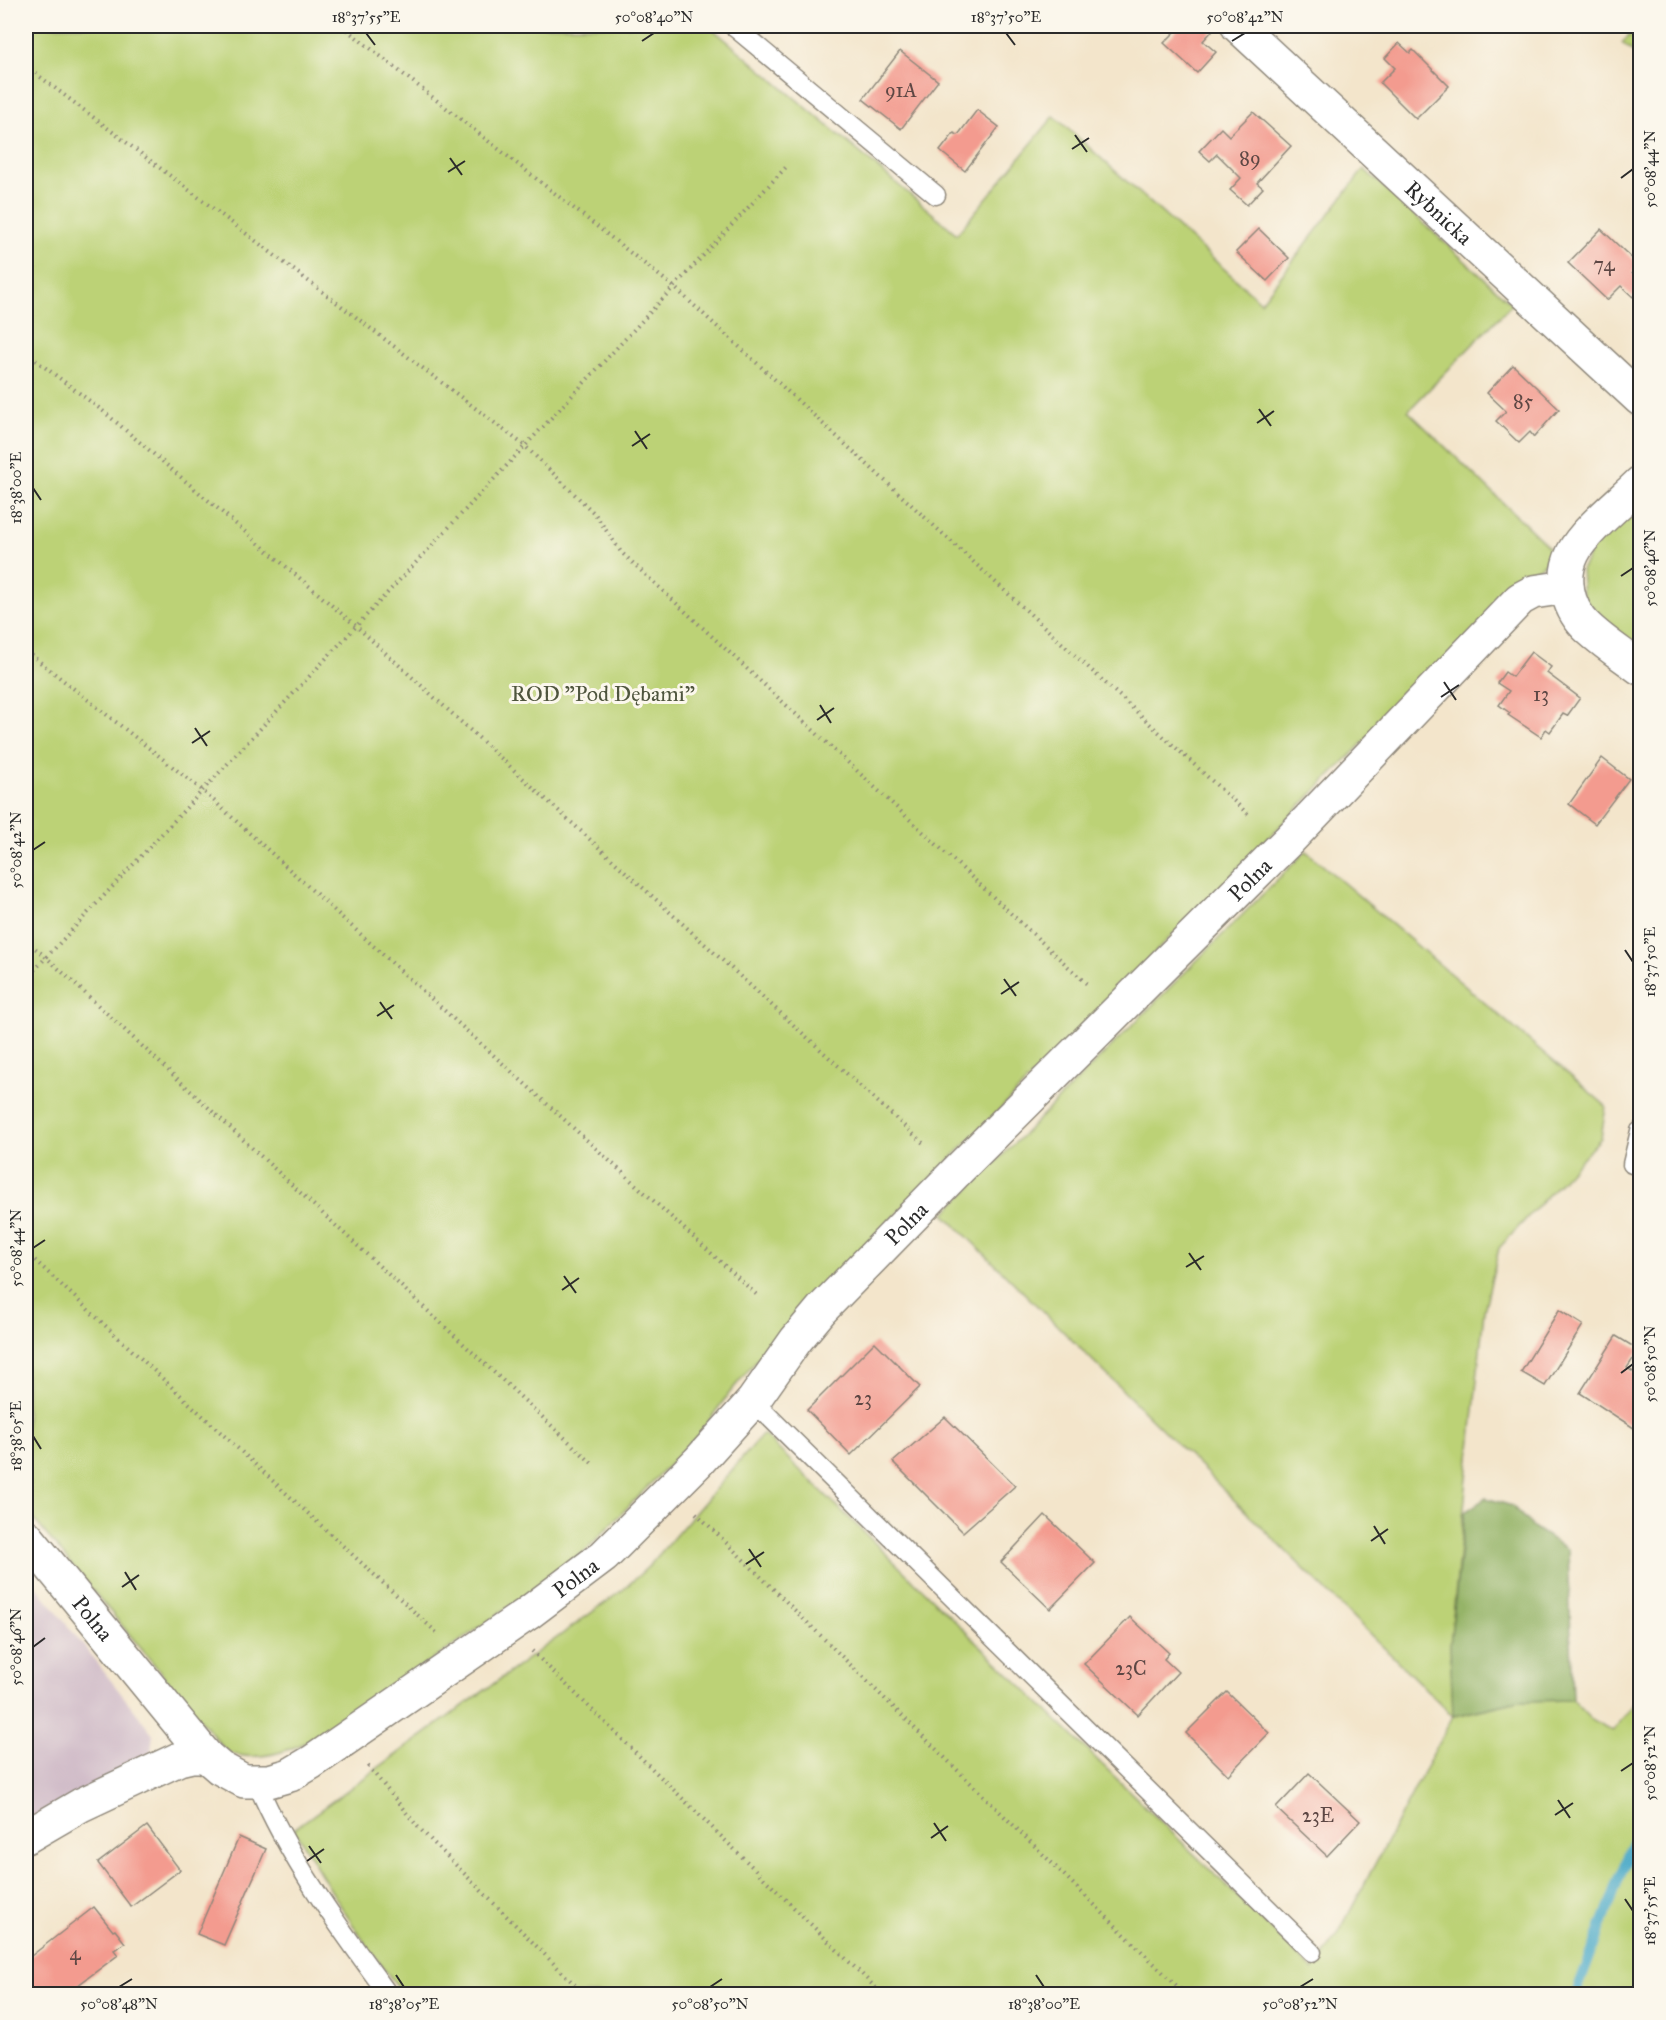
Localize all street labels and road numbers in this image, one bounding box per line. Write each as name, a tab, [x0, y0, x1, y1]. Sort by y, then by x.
street label: Rybnicka	[1399, 175, 1478, 251]
street label: Polna	[1222, 852, 1278, 907]
street label: Polna	[879, 1196, 934, 1251]
street label: Polna	[547, 1552, 605, 1604]
street label: Polna	[66, 1590, 120, 1647]

